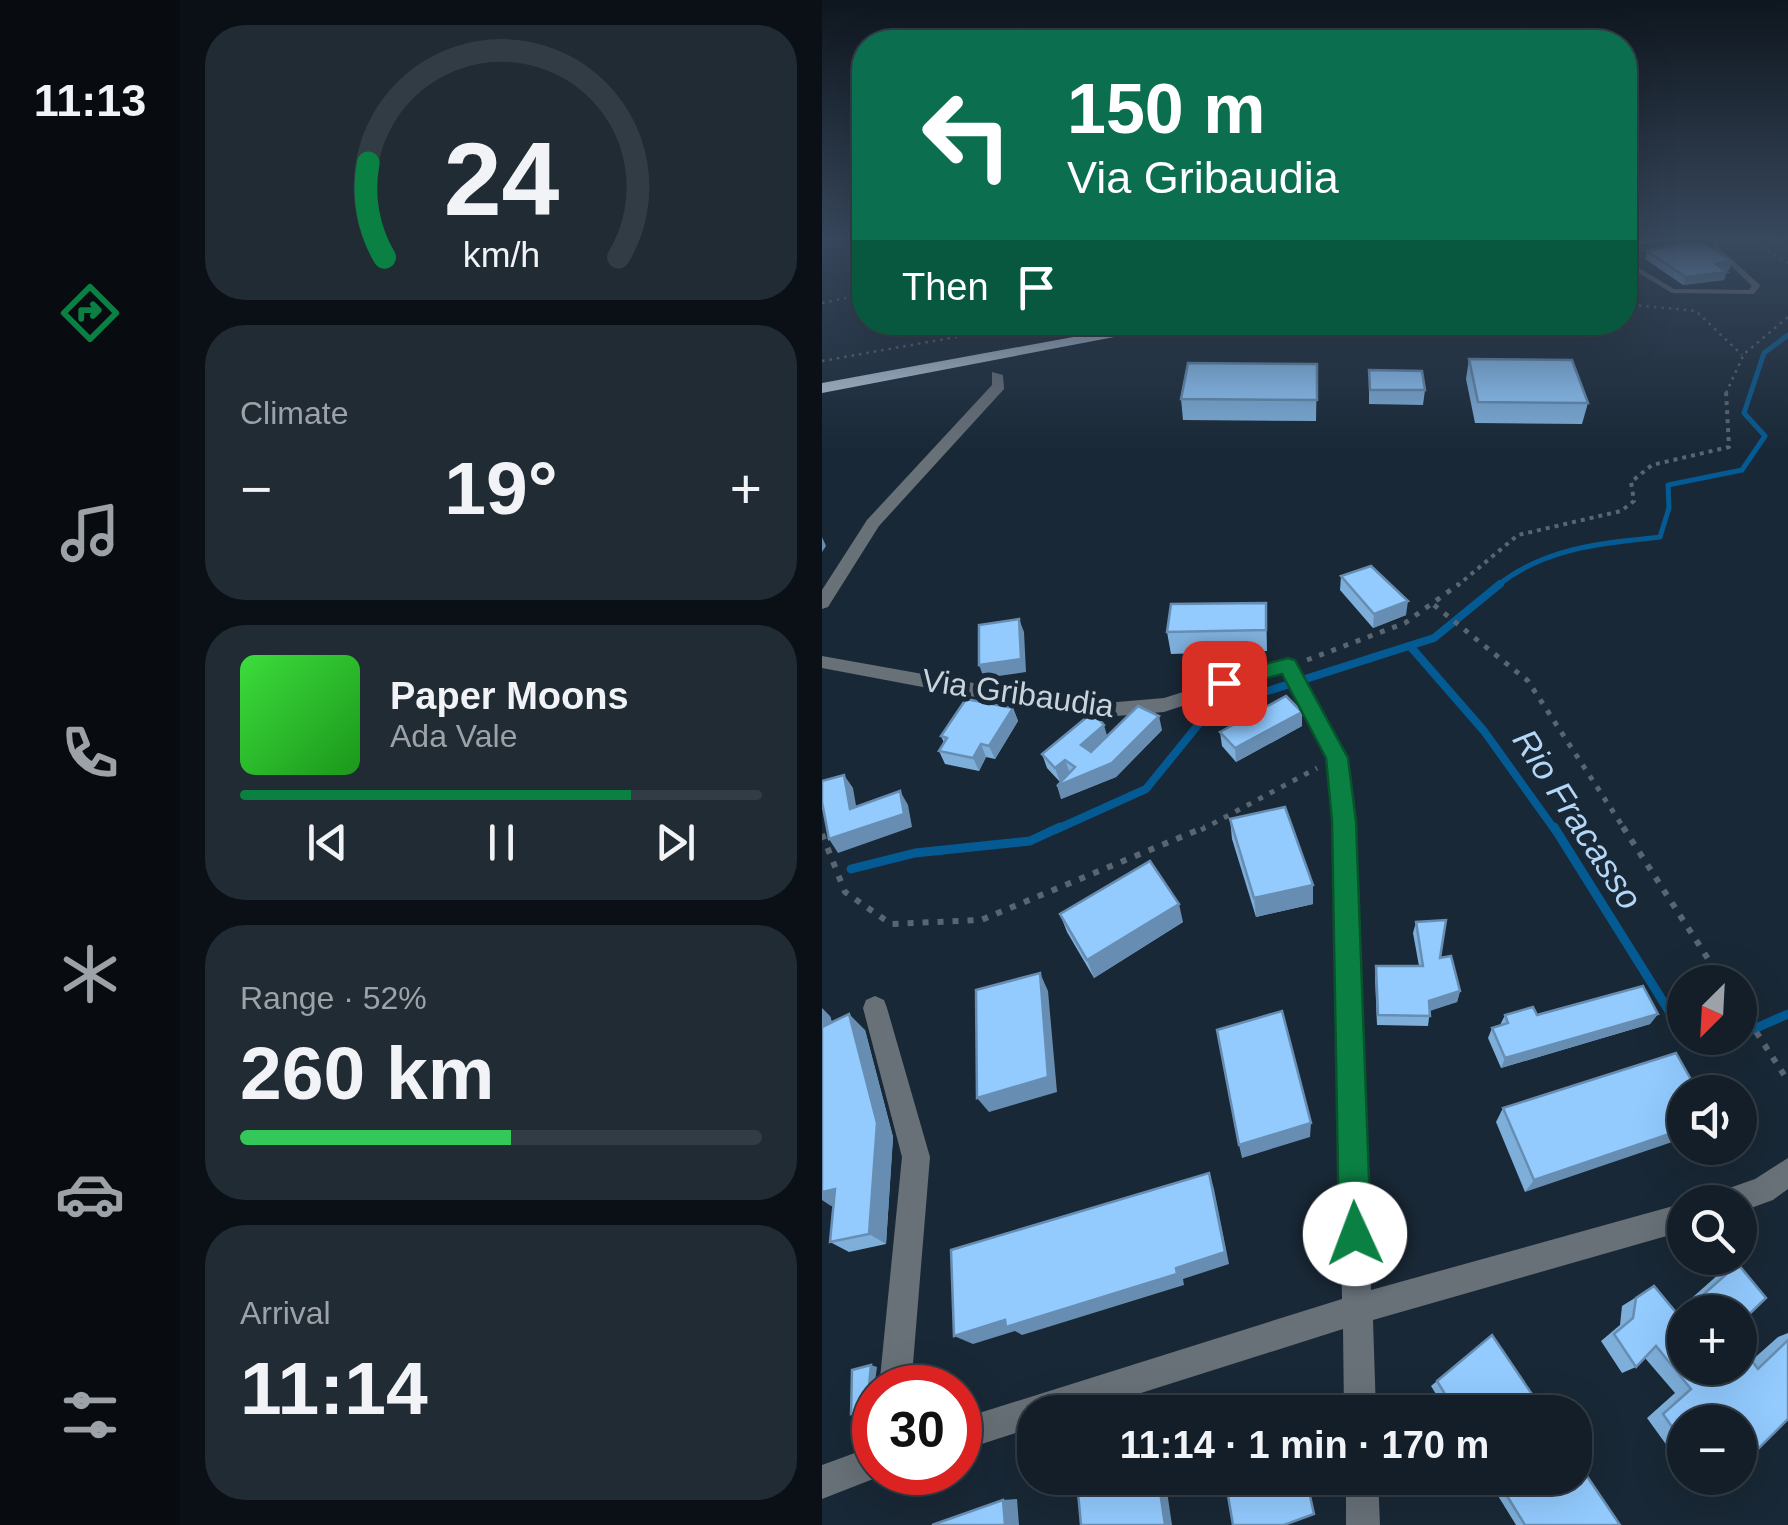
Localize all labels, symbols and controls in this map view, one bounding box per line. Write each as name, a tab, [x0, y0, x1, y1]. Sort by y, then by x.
icon: left	[902, 70, 1032, 200]
text: 150 m	[1067, 70, 1265, 148]
text: 11:13	[34, 75, 146, 126]
text: 24	[443, 121, 559, 237]
text: Via Gribaudia	[1067, 152, 1339, 203]
text: km/h	[462, 235, 540, 275]
icon: arrive	[1009, 260, 1064, 315]
text: Then	[902, 266, 989, 308]
icon: directions	[55, 278, 125, 348]
text: Climate	[240, 395, 348, 431]
text: 19°	[444, 446, 558, 530]
text: −	[240, 458, 272, 520]
text: +	[730, 458, 762, 520]
icon: music	[55, 498, 125, 568]
pin	[1182, 641, 1267, 726]
icon: arrive	[1197, 656, 1252, 711]
street label: Via Gribaudia	[920, 662, 1116, 724]
text: Paper Moons	[390, 675, 629, 717]
icon: phone	[55, 718, 125, 788]
text: Ada Vale	[390, 718, 518, 754]
water label: Rio Fracasso	[1506, 722, 1650, 916]
icon: previous	[300, 815, 355, 870]
icon: pause	[474, 815, 529, 870]
icon: next	[648, 815, 703, 870]
icon: climate	[55, 939, 125, 1009]
north arrow	[1667, 965, 1757, 1055]
map controls	[1667, 965, 1757, 1495]
text: Range · 52%	[240, 980, 427, 1016]
text: 260 km	[240, 1031, 494, 1115]
button: sound	[1667, 1075, 1757, 1165]
icon: car	[55, 1159, 125, 1229]
position arrow	[1303, 1182, 1407, 1286]
button: search	[1667, 1185, 1757, 1275]
text: Arrival	[240, 1295, 331, 1331]
button: +	[1667, 1295, 1757, 1385]
text: 11:14	[240, 1346, 428, 1430]
speed limit sign: 30	[852, 1365, 982, 1495]
icon: filters	[55, 1380, 125, 1450]
button: −	[1667, 1405, 1757, 1495]
text: 11:14 · 1 min · 170 m	[1120, 1424, 1489, 1466]

